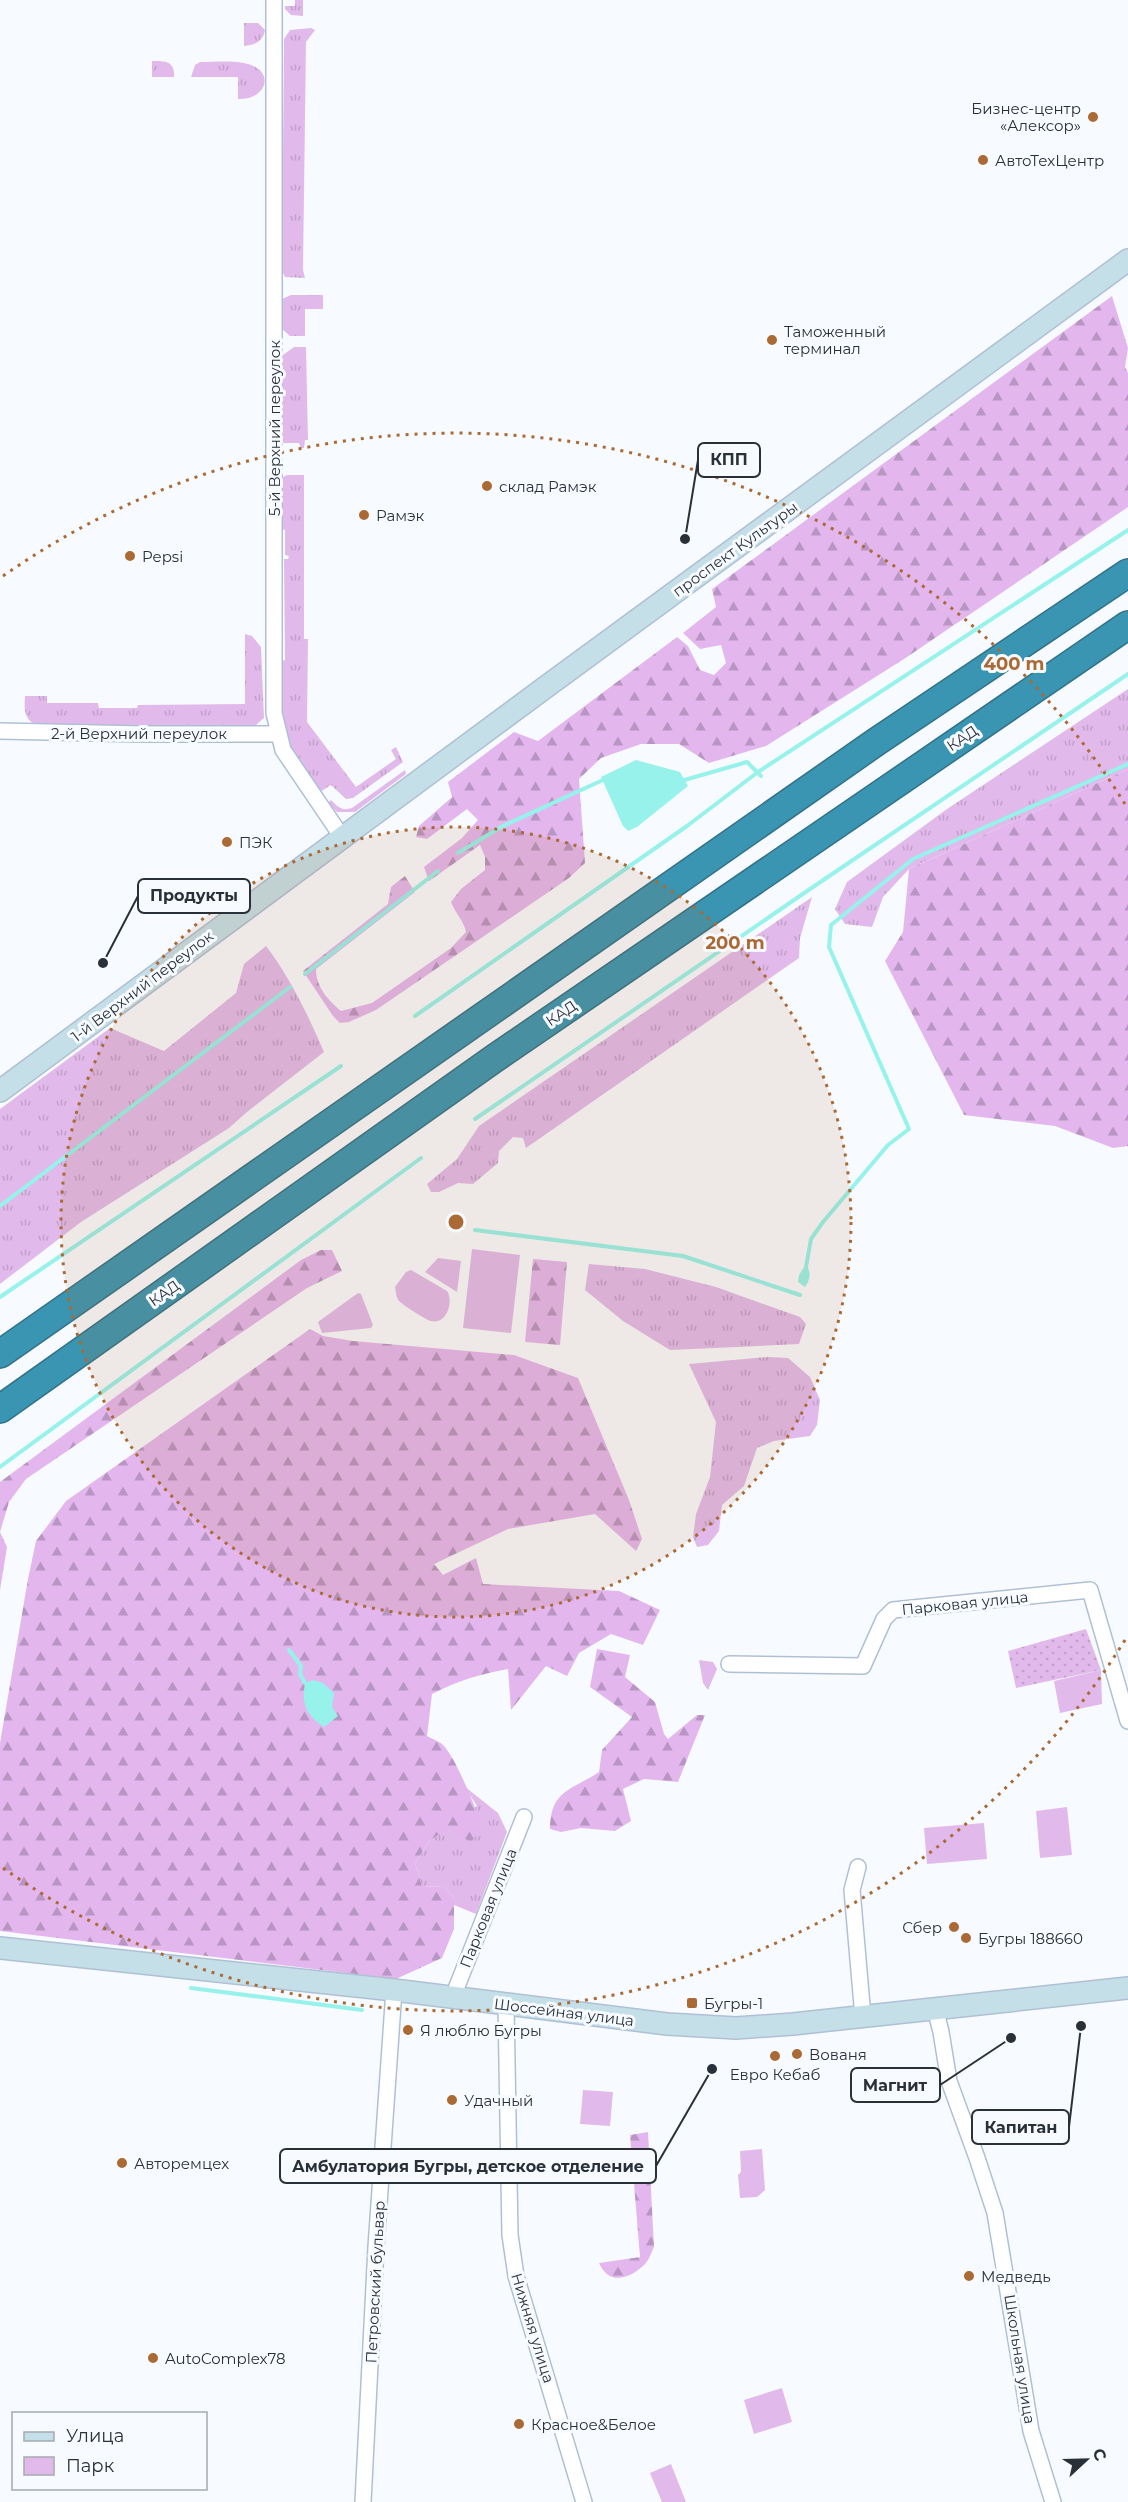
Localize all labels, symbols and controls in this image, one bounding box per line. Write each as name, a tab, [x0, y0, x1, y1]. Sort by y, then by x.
place label: Бизнес-центр «Алексор»	[971, 99, 1081, 135]
marker: Бизнес-центр «Алексор»	[1086, 110, 1100, 124]
place label: АвтоТехЦентр	[995, 151, 1104, 170]
marker: АвтоТехЦентр	[976, 153, 990, 167]
place label: Таможенный терминал	[784, 322, 886, 358]
marker: Таможенный терминал	[765, 333, 779, 347]
street label: 5-й Верхний переулок	[265, 340, 284, 516]
callout: КПП	[698, 443, 760, 477]
text: КПП	[710, 450, 748, 469]
place label: склад Рамэк	[499, 477, 597, 496]
marker: склад Рамэк	[480, 479, 494, 493]
street label: проспект Культуры	[669, 497, 801, 601]
place label: Рамэк	[376, 506, 425, 525]
marker: Рамэк	[357, 508, 371, 522]
place label: Pepsi	[142, 547, 183, 566]
marker: Pepsi	[123, 549, 137, 563]
text: 400 m	[984, 653, 1044, 675]
street label: КАД	[943, 721, 981, 755]
street label: 2-й Верхний переулок	[51, 724, 227, 743]
place label: ПЭК	[239, 833, 273, 852]
marker: ПЭК	[220, 835, 234, 849]
callout: Продукты	[138, 879, 250, 913]
text: Продукты	[150, 886, 238, 905]
street label: 1-й Верхний переулок	[67, 926, 217, 1046]
text: 200 m	[705, 932, 765, 954]
street label: КАД	[542, 996, 580, 1030]
centre of rings	[446, 1212, 466, 1232]
street label: КАД	[145, 1276, 183, 1310]
street label: Парковая улица	[901, 1587, 1029, 1619]
street label: Парковая улица	[455, 1846, 521, 1970]
place label: Сбер	[902, 1918, 942, 1937]
marker: Сбер	[947, 1920, 961, 1934]
place label: Бугры 188660	[978, 1929, 1083, 1948]
marker: Бугры 188660	[959, 1931, 973, 1945]
street label: Шоссейная улица	[493, 1994, 635, 2030]
place label: Бугры-1	[704, 1994, 763, 2013]
marker: Бугры-1	[685, 1996, 699, 2010]
place label: Я люблю Бугры	[420, 2021, 542, 2040]
marker: Я люблю Бугры	[401, 2023, 415, 2037]
place label: Вованя	[809, 2045, 867, 2064]
marker: Вованя	[790, 2047, 804, 2061]
marker: Евро Кебаб	[768, 2049, 782, 2063]
place label: Евро Кебаб	[730, 2065, 820, 2084]
callout: Магнит	[851, 2068, 940, 2102]
text: Магнит	[863, 2076, 928, 2095]
place label: Удачный	[464, 2091, 533, 2110]
marker: Удачный	[445, 2093, 459, 2107]
callout: Капитан	[972, 2110, 1069, 2144]
text: Капитан	[985, 2118, 1057, 2137]
callout: Амбулатория Бугры, детское отделение	[280, 2149, 656, 2183]
place label: Авторемцех	[134, 2154, 229, 2173]
marker: Авторемцех	[115, 2156, 129, 2170]
text: Амбулатория Бугры, детское отделение	[292, 2157, 644, 2176]
street label: Петровский бульвар	[361, 2200, 389, 2364]
place label: Медведь	[981, 2267, 1051, 2286]
marker: Медведь	[962, 2269, 976, 2283]
street label: Нижняя улица	[507, 2271, 559, 2385]
street label: Школьная улица	[1000, 2293, 1040, 2425]
place label: AutoComplex78	[165, 2349, 286, 2368]
marker: AutoComplex78	[146, 2351, 160, 2365]
legend	[12, 2412, 207, 2490]
place label: Красное&Белое	[531, 2415, 656, 2434]
marker: Красное&Белое	[512, 2417, 526, 2431]
text: Улица	[66, 2425, 124, 2447]
north arrow	[1056, 2430, 1116, 2490]
text: С	[1088, 2446, 1111, 2464]
text: Парк	[66, 2455, 115, 2477]

